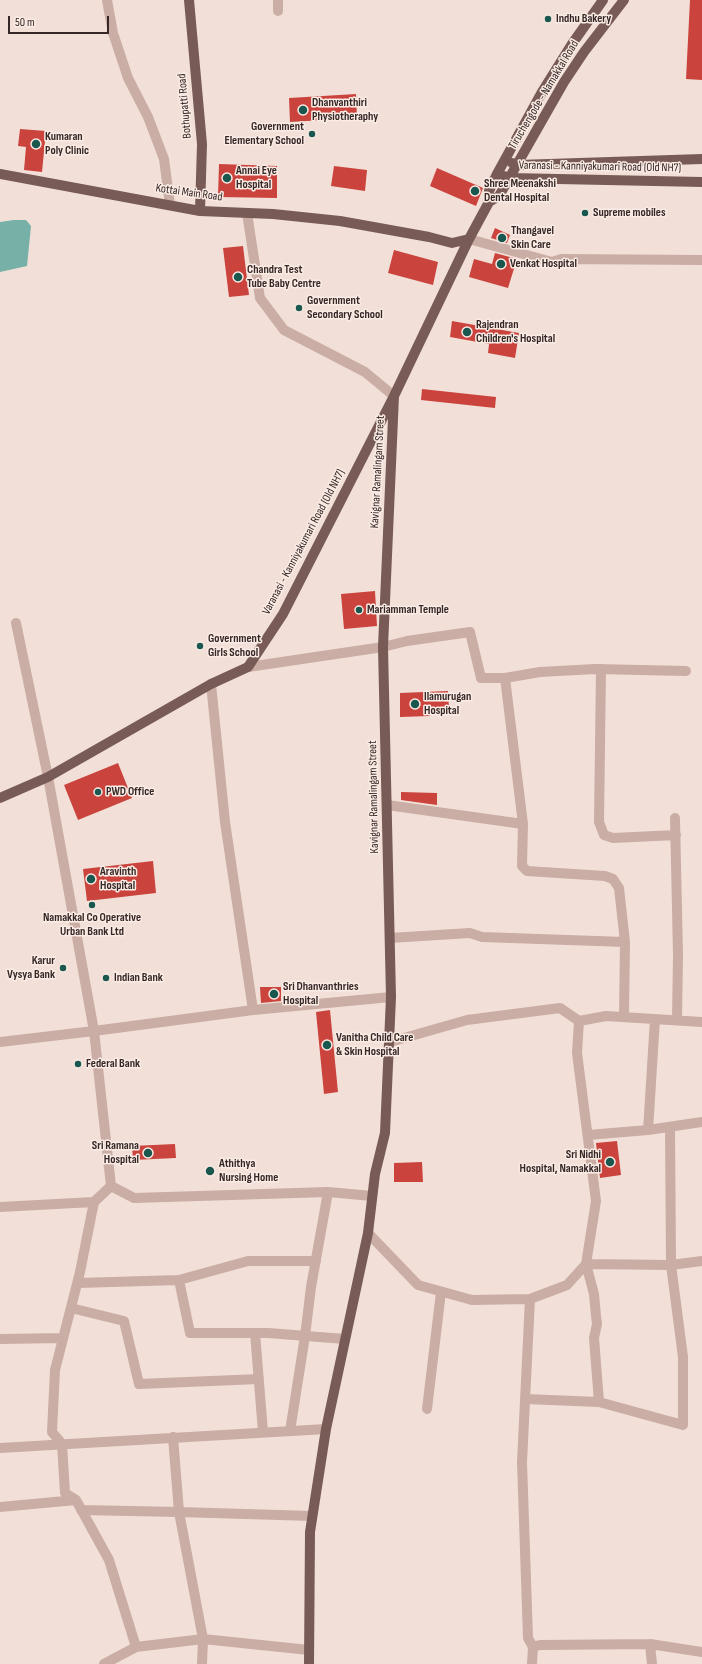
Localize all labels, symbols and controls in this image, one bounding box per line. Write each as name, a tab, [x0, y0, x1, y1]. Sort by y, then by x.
scale bar	[10, 8, 111, 34]
place label: Indhu Bakery	[556, 12, 611, 26]
marker: Indhu Bakery	[543, 14, 553, 24]
text: 50 m	[15, 15, 35, 30]
street label: Tiruchengode - Namakkal Road	[506, 38, 582, 152]
street label: Bothupatti Road	[175, 73, 195, 139]
place label: Dhanvanthiri Physiotheraphy	[312, 96, 378, 124]
marker: Dhanvanthiri Physiotheraphy	[297, 104, 309, 116]
place label: Government Elementary School	[224, 120, 304, 148]
marker: Government Elementary School	[307, 129, 317, 139]
place label: Kumaran Poly Clinic	[45, 130, 89, 158]
marker: Kumaran Poly Clinic	[30, 138, 42, 150]
street label: Varanasi - Kanniyakumari Road (Old NH7)	[519, 158, 681, 176]
place label: Annai Eye Hospital	[236, 164, 277, 192]
marker: Annai Eye Hospital	[221, 172, 233, 184]
place label: Shree Meenakshi Dental Hospital	[484, 177, 556, 205]
street label: Kottai Main Road	[155, 181, 223, 205]
marker: Shree Meenakshi Dental Hospital	[469, 185, 481, 197]
place label: Supreme mobiles	[593, 206, 666, 220]
marker: Supreme mobiles	[580, 208, 590, 218]
place label: Thangavel Skin Care	[511, 224, 554, 252]
marker: Thangavel Skin Care	[496, 232, 508, 244]
place label: Venkat Hospital	[510, 257, 577, 271]
marker: Venkat Hospital	[495, 258, 507, 270]
place label: Chandra Test Tube Baby Centre	[247, 263, 321, 291]
marker: Chandra Test Tube Baby Centre	[232, 271, 244, 283]
place label: Government Secondary School	[307, 294, 383, 322]
marker: Government Secondary School	[294, 303, 304, 313]
place label: Rajendran Children's Hospital	[476, 318, 555, 346]
marker: Rajendran Children's Hospital	[461, 326, 473, 338]
street label: Kavignar Ramalingam Street	[368, 415, 388, 529]
street label: Varanasi - Kanniyakumari Road (Old NH7)	[259, 467, 349, 617]
place label: Mariamman Temple	[367, 603, 449, 617]
marker: Mariamman Temple	[354, 605, 364, 615]
place label: Government Girls School	[208, 632, 261, 660]
marker: Government Girls School	[195, 641, 205, 651]
place label: Ilamurugan Hospital	[424, 690, 471, 718]
marker: Ilamurugan Hospital	[409, 698, 421, 710]
street label: Kavignar Ramalingam Street	[366, 740, 382, 854]
place label: PWD Office	[106, 785, 154, 799]
marker: PWD Office	[93, 787, 103, 797]
place label: Aravinth Hospital	[100, 865, 136, 893]
marker: Aravinth Hospital	[85, 873, 97, 885]
marker: Namakkal Co Operative Urban Bank Ltd	[87, 900, 97, 910]
place label: Namakkal Co Operative Urban Bank Ltd	[43, 911, 141, 939]
place label: Karur Vysya Bank	[7, 954, 55, 982]
marker: Karur Vysya Bank	[58, 963, 68, 973]
place label: Indian Bank	[114, 971, 163, 985]
marker: Indian Bank	[101, 973, 111, 983]
place label: Sri Dhanvanthries Hospital	[283, 980, 359, 1008]
marker: Sri Dhanvanthries Hospital	[268, 988, 280, 1000]
place label: Vanitha Child Care & Skin Hospital	[336, 1031, 413, 1059]
marker: Vanitha Child Care & Skin Hospital	[321, 1039, 333, 1051]
place label: Federal Bank	[86, 1057, 140, 1071]
marker: Federal Bank	[73, 1059, 83, 1069]
place label: Sri Ramana Hospital	[92, 1139, 139, 1167]
marker: Sri Ramana Hospital	[142, 1147, 154, 1159]
place label: Sri Nidhi Hospital, Namakkal	[520, 1148, 601, 1176]
marker: Sri Nidhi Hospital, Namakkal	[604, 1156, 616, 1168]
place label: Athithya Nursing Home	[219, 1157, 278, 1185]
marker: Athithya Nursing Home	[204, 1165, 216, 1177]

